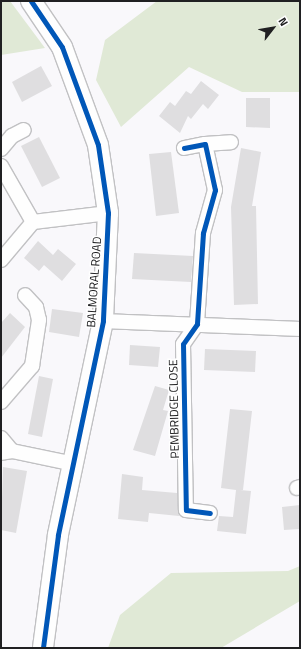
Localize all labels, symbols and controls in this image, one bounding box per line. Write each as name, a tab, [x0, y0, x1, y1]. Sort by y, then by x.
north arrow	[253, 8, 293, 48]
text: N	[274, 14, 292, 29]
street label: BALMORAL ROAD	[84, 236, 104, 328]
street label: PEMBRIDGE CLOSE	[166, 359, 182, 459]

